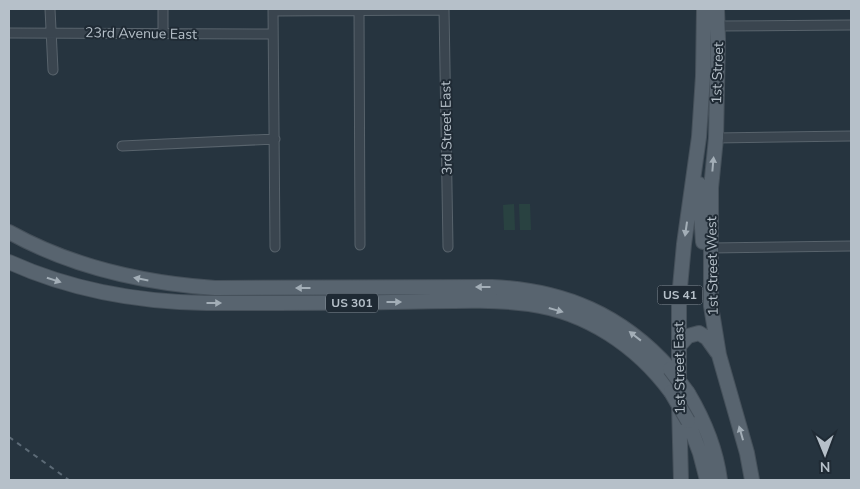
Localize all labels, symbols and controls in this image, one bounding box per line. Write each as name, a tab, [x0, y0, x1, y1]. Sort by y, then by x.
street label: 23rd Avenue East	[85, 23, 197, 44]
street label: 1st Street	[707, 42, 728, 104]
street label: 3rd Street East	[436, 81, 457, 175]
one-way arrow	[709, 156, 717, 172]
street label: 1st Street West	[702, 216, 723, 316]
one-way arrow	[682, 221, 690, 237]
one-way arrow	[134, 275, 149, 283]
one-way arrow	[47, 276, 62, 284]
one-way arrow	[475, 283, 491, 291]
one-way arrow	[295, 284, 311, 292]
road number: US 41	[658, 286, 702, 304]
road number: US 301	[326, 294, 378, 312]
one-way arrow	[386, 298, 402, 306]
one-way arrow	[206, 299, 222, 307]
one-way arrow	[548, 307, 563, 315]
street label: 1st Street East	[669, 322, 690, 414]
one-way arrow	[629, 330, 642, 341]
one-way arrow	[737, 426, 745, 441]
north arrow	[800, 429, 850, 479]
text: N	[820, 457, 831, 476]

